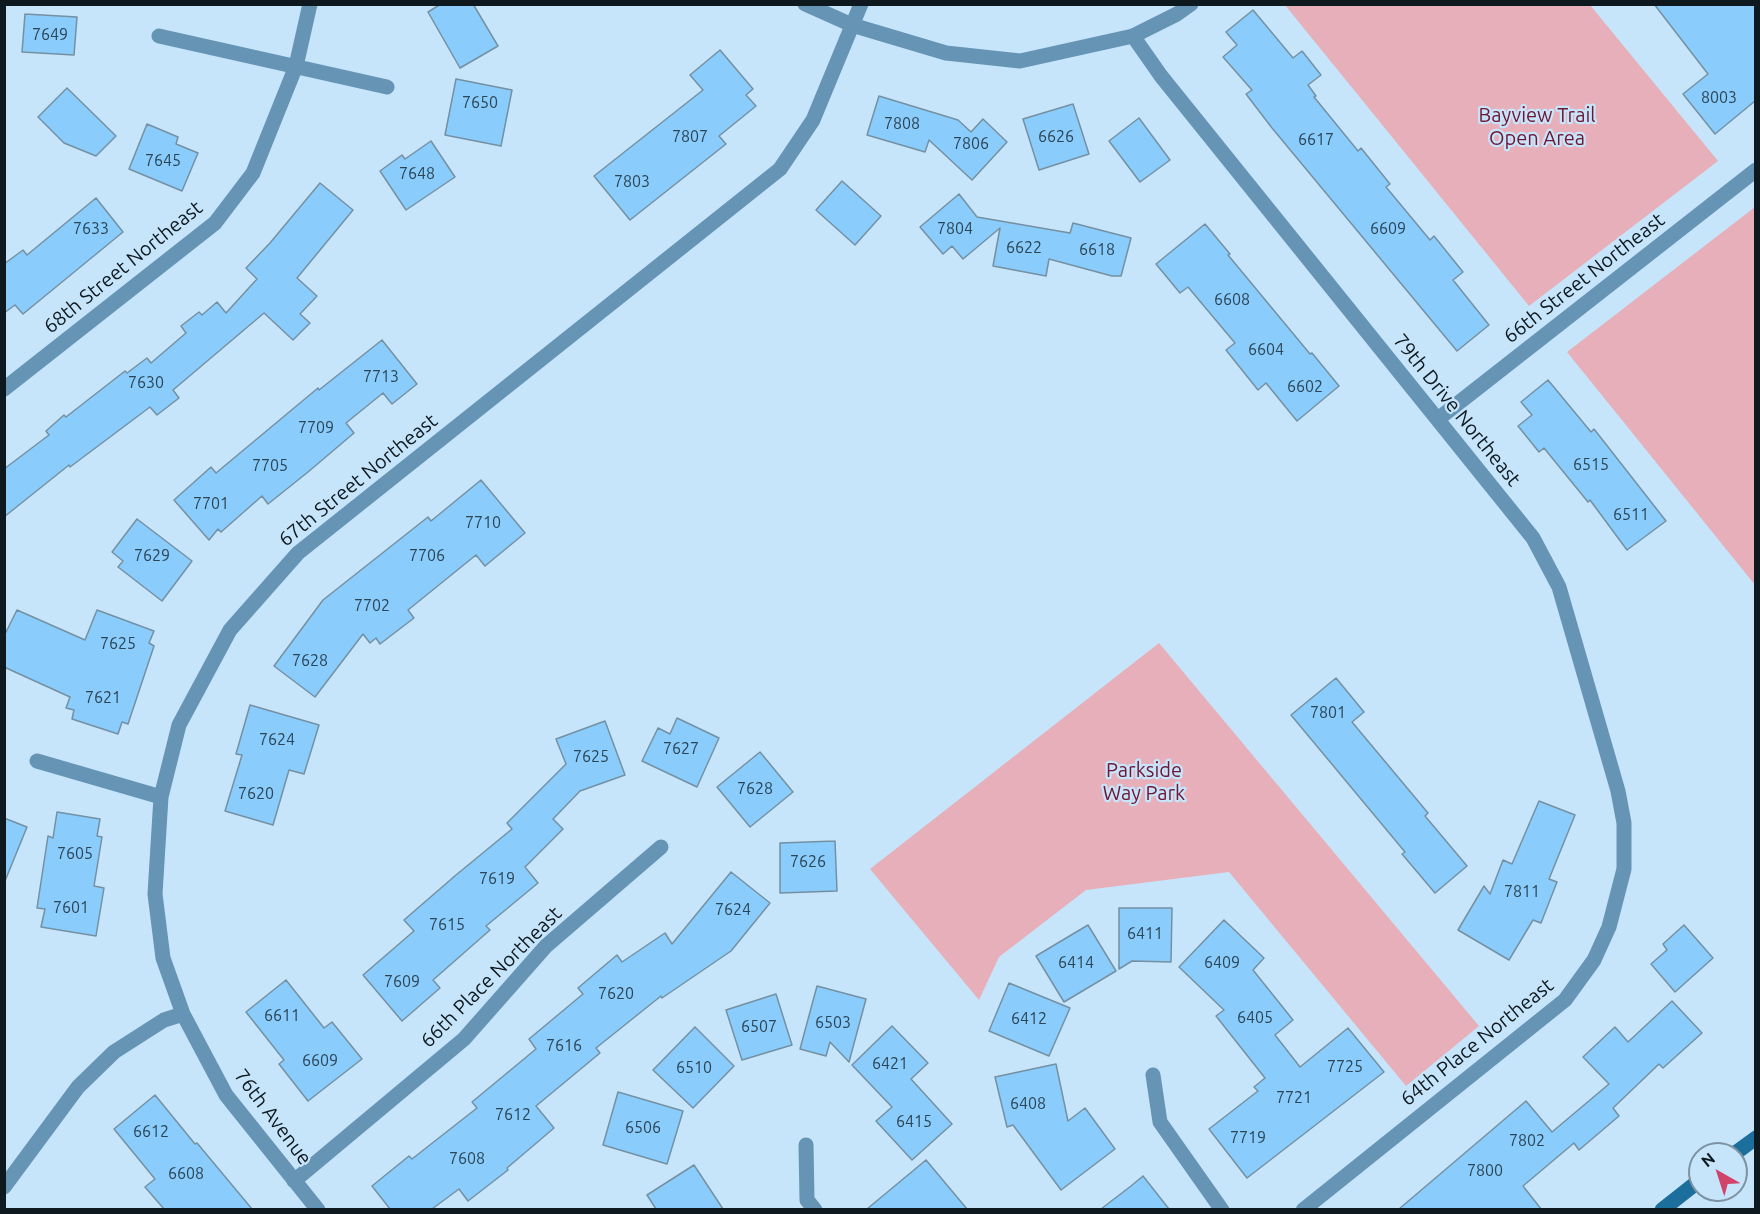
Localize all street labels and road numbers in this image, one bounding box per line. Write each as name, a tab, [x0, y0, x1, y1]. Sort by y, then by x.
street label: 68th Street Northeast	[39, 196, 207, 338]
street label: 66th Street Northeast	[1499, 208, 1669, 348]
street label: 79th Drive Northeast	[1388, 329, 1526, 491]
street label: 67th Street Northeast	[274, 409, 442, 551]
street label: 66th Place Northeast	[416, 902, 566, 1052]
street label: 64th Place Northeast	[1396, 973, 1558, 1111]
street label: 76th Avenue	[229, 1064, 317, 1170]

